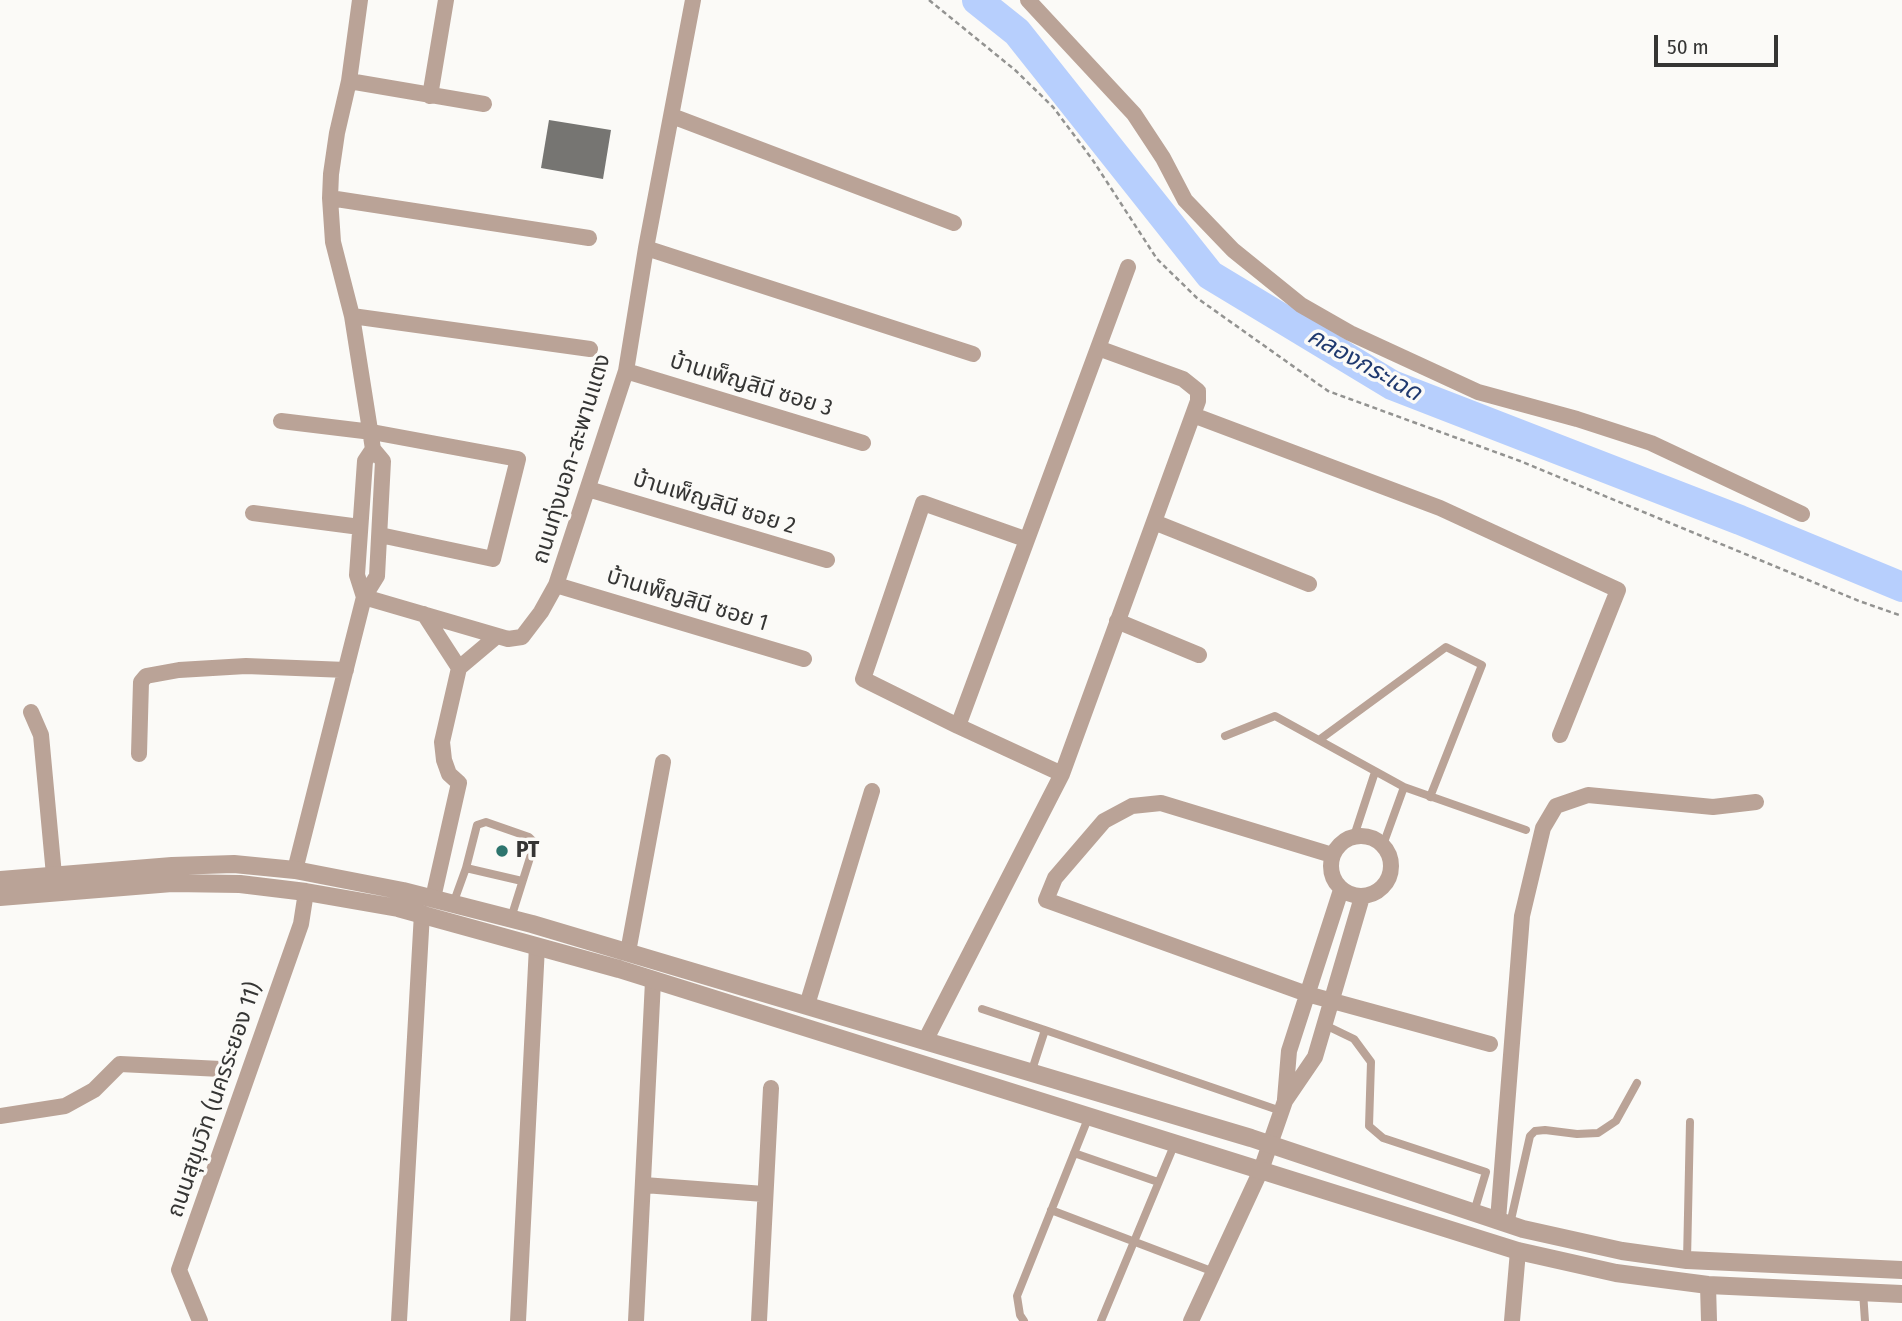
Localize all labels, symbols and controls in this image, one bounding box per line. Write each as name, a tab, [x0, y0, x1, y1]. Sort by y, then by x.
scale bar	[1657, 21, 1781, 65]
text: 50 m	[1667, 34, 1709, 60]
water label: คลองกระเฉด	[1302, 322, 1426, 408]
street label: บ้านเพ็ญสินี ซอย 3	[666, 347, 836, 423]
street label: ถนนทุ่งนอก-สะพานแตง	[527, 351, 617, 567]
street label: บ้านเพ็ญสินี ซอย 2	[629, 465, 799, 541]
street label: บ้านเพ็ญสินี ซอย 1	[603, 562, 771, 638]
place label: PT	[516, 837, 539, 865]
marker: PT	[494, 843, 510, 859]
street label: ถนนสุขุมวิท (นครระยอง 11)	[162, 979, 268, 1221]

